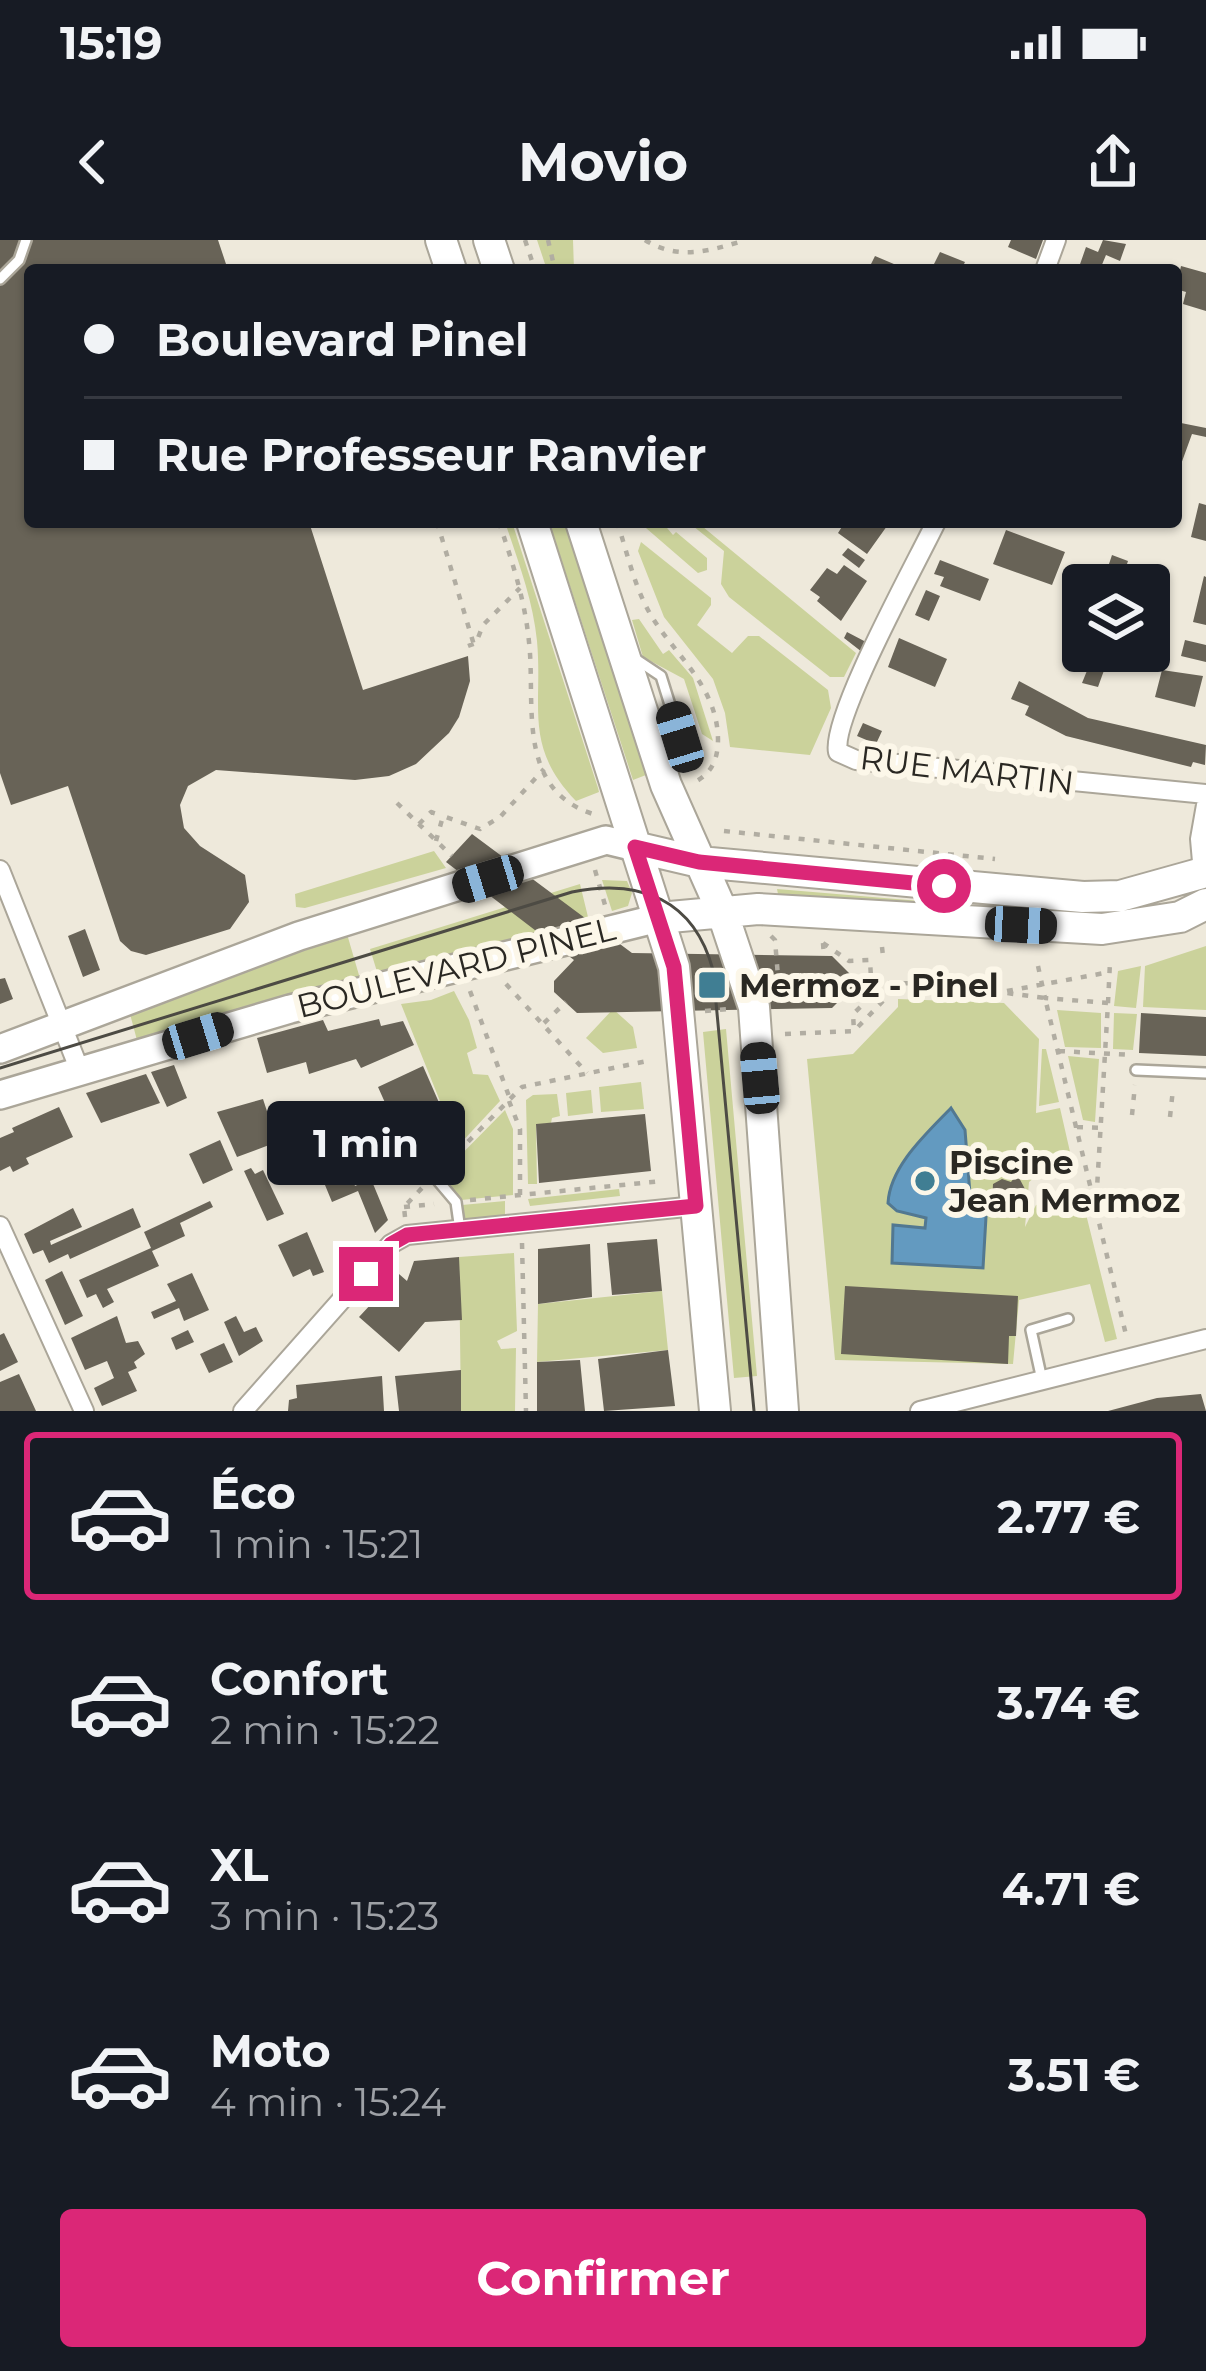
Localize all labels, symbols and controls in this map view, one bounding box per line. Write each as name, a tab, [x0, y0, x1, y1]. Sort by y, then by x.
text: 15:19	[60, 15, 163, 70]
icon: back	[60, 129, 126, 195]
text: Movio	[518, 129, 688, 195]
icon: share	[1080, 129, 1146, 195]
text: Boulevard Pinel	[156, 312, 529, 367]
text: Rue Professeur Ranvier	[156, 427, 706, 482]
map controls	[1062, 564, 1170, 672]
button: layers	[1062, 564, 1170, 672]
car	[652, 697, 708, 777]
street label: RUE MARTIN	[858, 737, 1076, 803]
car	[448, 851, 528, 907]
route start	[917, 859, 971, 913]
car	[984, 905, 1058, 945]
street label: BOULEVARD PINEL	[293, 908, 620, 1026]
place label: Mermoz - Pinel	[739, 965, 999, 1005]
marker: Mermoz - Pinel	[696, 969, 728, 1001]
car	[158, 1008, 238, 1064]
car	[739, 1041, 781, 1115]
callout: 1 min	[267, 1100, 465, 1184]
text: 1 min	[313, 1119, 419, 1167]
place label: Piscine Jean Mermoz	[948, 1142, 1180, 1220]
marker: Piscine Jean Mermoz	[912, 1168, 938, 1194]
route end	[339, 1247, 393, 1301]
icon: car	[66, 1462, 174, 1570]
text: Éco	[210, 1465, 296, 1520]
text: 2.77 €	[997, 1489, 1140, 1544]
text: 1 min · 15:21	[210, 1520, 423, 1568]
icon: car	[66, 1648, 174, 1756]
text: Confort	[210, 1651, 389, 1706]
text: 3.74 €	[997, 1675, 1140, 1730]
text: 2 min · 15:22	[210, 1706, 440, 1754]
icon: car	[66, 1834, 174, 1942]
text: XL	[210, 1837, 268, 1892]
text: 4.71 €	[1002, 1861, 1140, 1916]
text: 3 min · 15:23	[210, 1892, 439, 1940]
icon: car	[66, 2020, 174, 2128]
text: Moto	[210, 2023, 331, 2078]
text: 3.51 €	[1008, 2047, 1140, 2102]
text: 4 min · 15:24	[210, 2078, 446, 2126]
button: Confirmer	[60, 2209, 1146, 2347]

